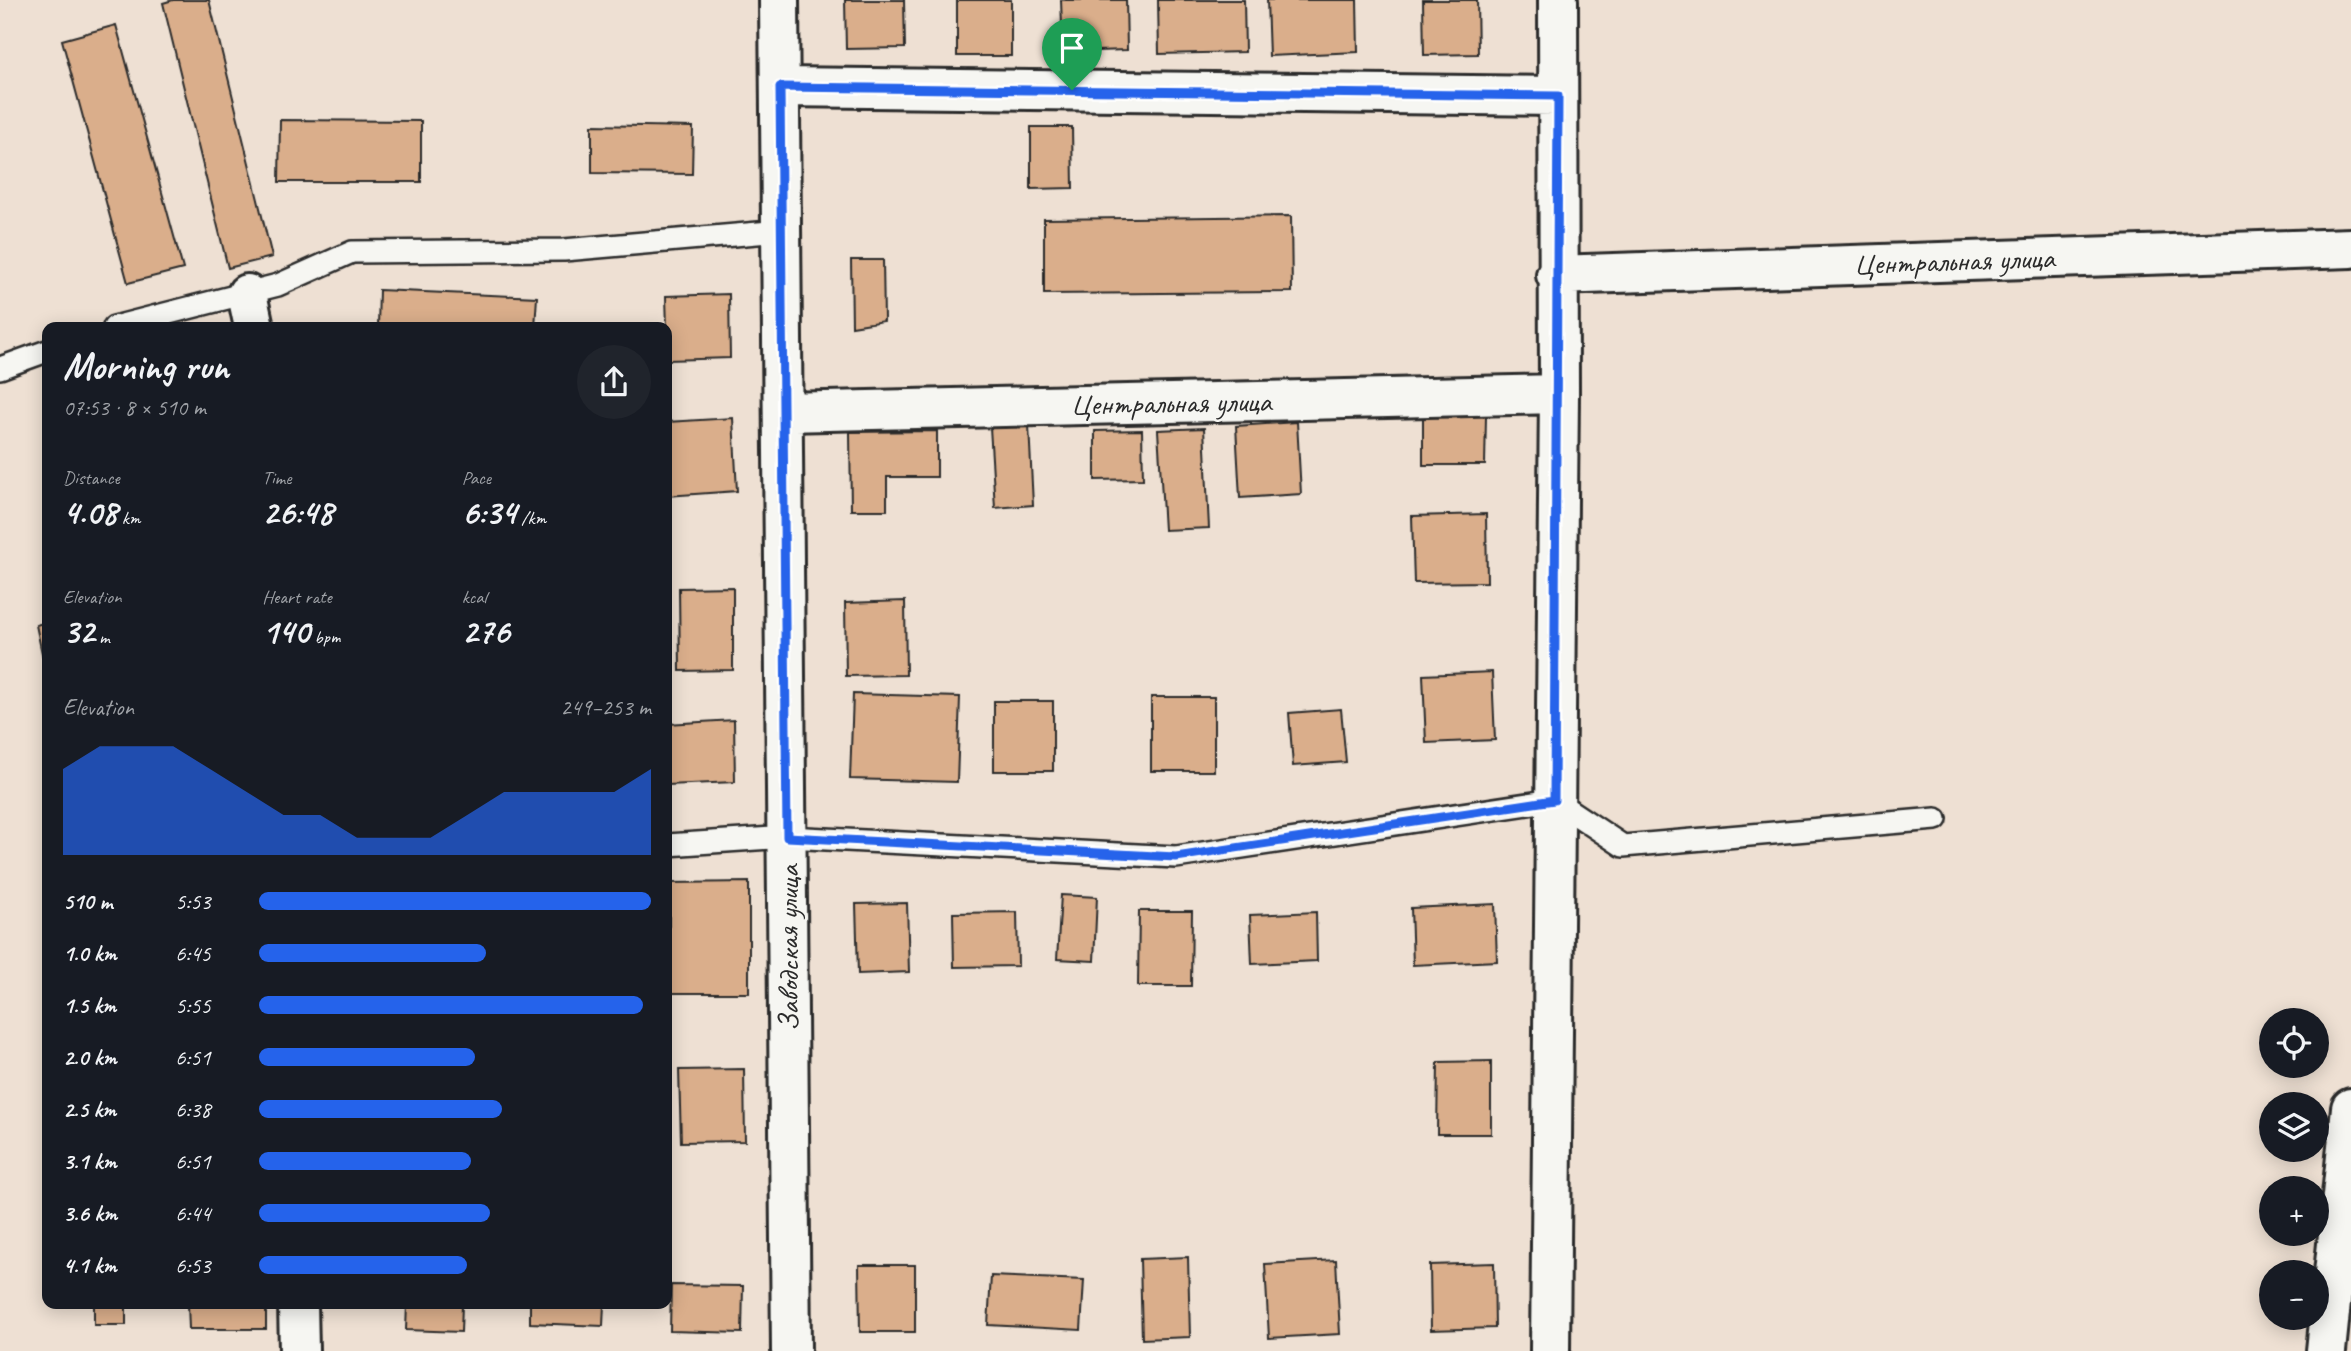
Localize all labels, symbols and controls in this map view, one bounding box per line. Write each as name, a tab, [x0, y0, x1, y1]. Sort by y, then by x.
pin	[1042, 18, 1102, 90]
icon: arrive	[1053, 29, 1091, 67]
street label: Центральная улица	[1853, 238, 2057, 283]
text: Morning run	[63, 343, 229, 390]
button: share	[577, 345, 651, 419]
street label: Центральная улица	[1070, 382, 1274, 424]
text: 07:53 · 8 × 510 m	[63, 393, 206, 422]
text: Distance	[63, 466, 120, 490]
text: Time	[262, 466, 291, 490]
text: Pace	[462, 466, 491, 490]
text: 4.08	[63, 490, 117, 535]
text: 26:48	[262, 490, 333, 535]
text: 6:34	[462, 490, 517, 535]
text: km	[117, 506, 140, 530]
text: /km	[517, 506, 546, 530]
text: Elevation	[63, 585, 121, 609]
text: Heart rate	[262, 585, 332, 609]
text: kcal	[462, 585, 487, 609]
text: 32	[63, 609, 95, 654]
text: 140	[262, 609, 310, 654]
text: 276	[462, 609, 510, 654]
text: m	[95, 625, 110, 649]
text: bpm	[310, 625, 340, 649]
text: Elevation	[63, 693, 134, 722]
text: 249–253 m	[560, 693, 651, 722]
street label: Заводская улица	[769, 863, 807, 1031]
text: 510 m	[63, 887, 112, 916]
text: 5:53	[175, 887, 211, 916]
text: 1.0 km	[63, 939, 117, 968]
text: 6:45	[175, 939, 211, 968]
text: 1.5 km	[63, 991, 116, 1020]
text: 5:55	[175, 991, 211, 1020]
map controls	[2259, 1008, 2329, 1330]
button: locate	[2259, 1008, 2329, 1078]
text: 2.0 km	[63, 1043, 117, 1072]
text: 6:51	[175, 1043, 211, 1072]
button: layers	[2259, 1092, 2329, 1162]
text: 2.5 km	[63, 1095, 116, 1124]
text: 6:38	[175, 1095, 211, 1124]
text: 3.1 km	[63, 1147, 117, 1176]
text: 6:51	[175, 1147, 211, 1176]
button: +	[2259, 1176, 2329, 1246]
text: 3.6 km	[63, 1199, 117, 1228]
text: 6:44	[175, 1199, 211, 1228]
text: 4.1 km	[63, 1251, 117, 1280]
text: 6:53	[175, 1251, 211, 1280]
button: −	[2259, 1260, 2329, 1330]

